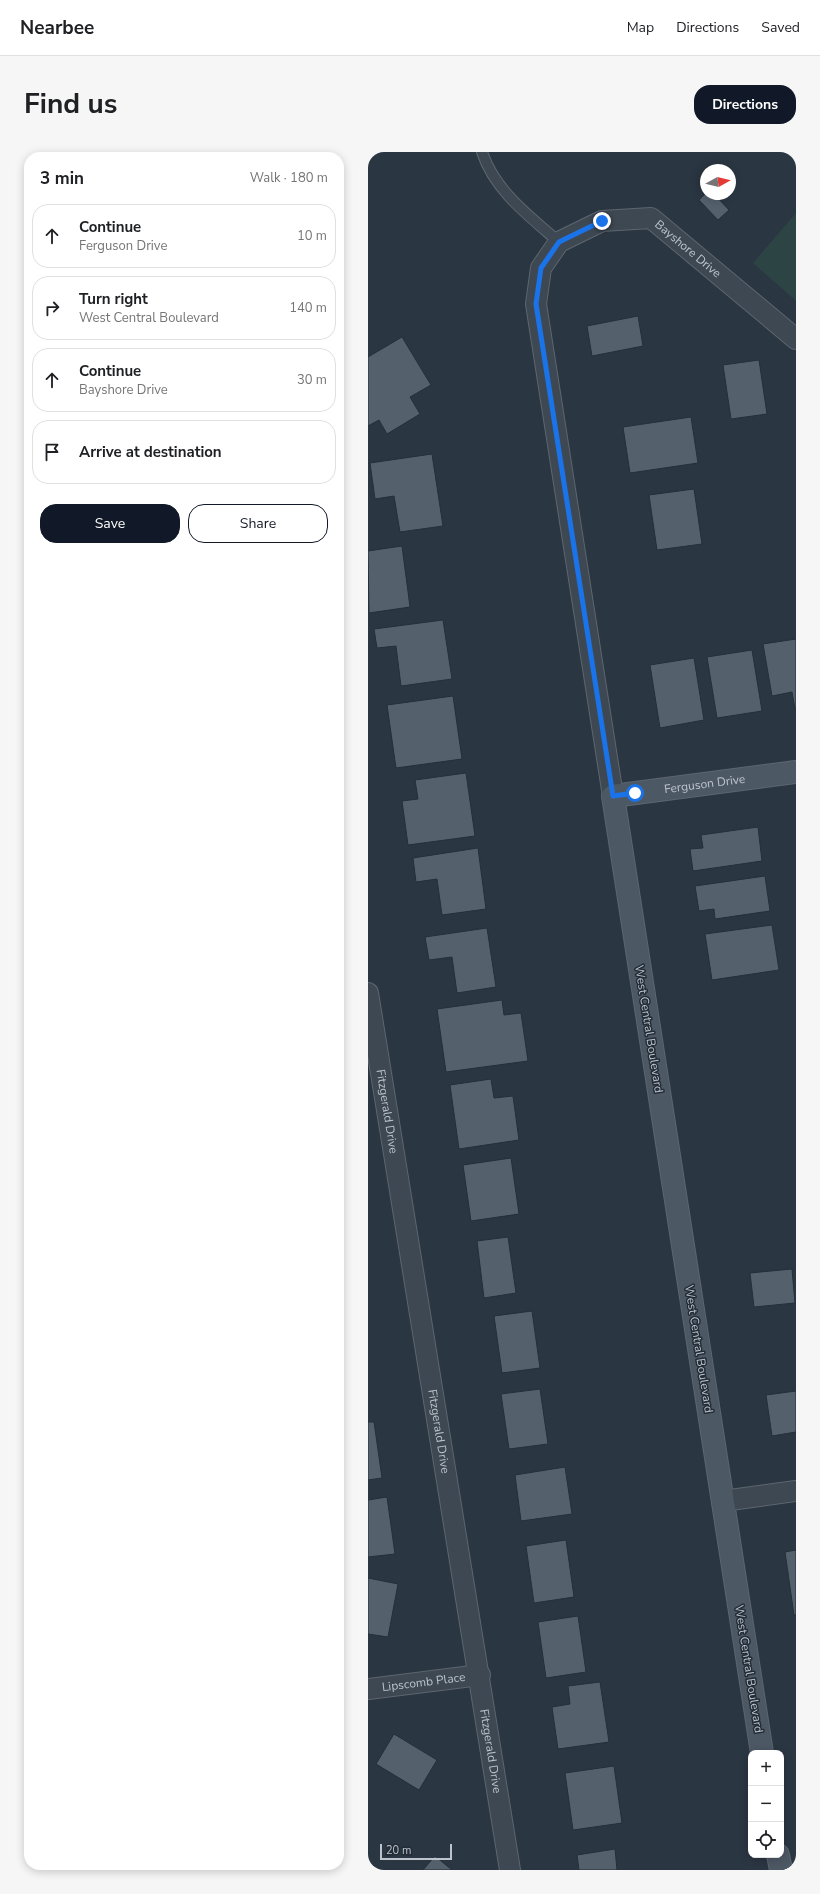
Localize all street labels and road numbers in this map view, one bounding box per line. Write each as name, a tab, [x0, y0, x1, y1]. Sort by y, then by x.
street label: Bayshore Drive	[651, 216, 725, 281]
street label: Ferguson Drive	[663, 771, 746, 797]
street label: West Central Boulevard	[631, 964, 667, 1094]
street label: Fitzgerald Drive	[372, 1068, 402, 1155]
street label: West Central Boulevard	[681, 1284, 717, 1414]
street label: Fitzgerald Drive	[424, 1388, 454, 1475]
street label: West Central Boulevard	[731, 1604, 767, 1734]
street label: Lipscomb Place	[381, 1669, 466, 1695]
street label: Fitzgerald Drive	[476, 1708, 505, 1794]

